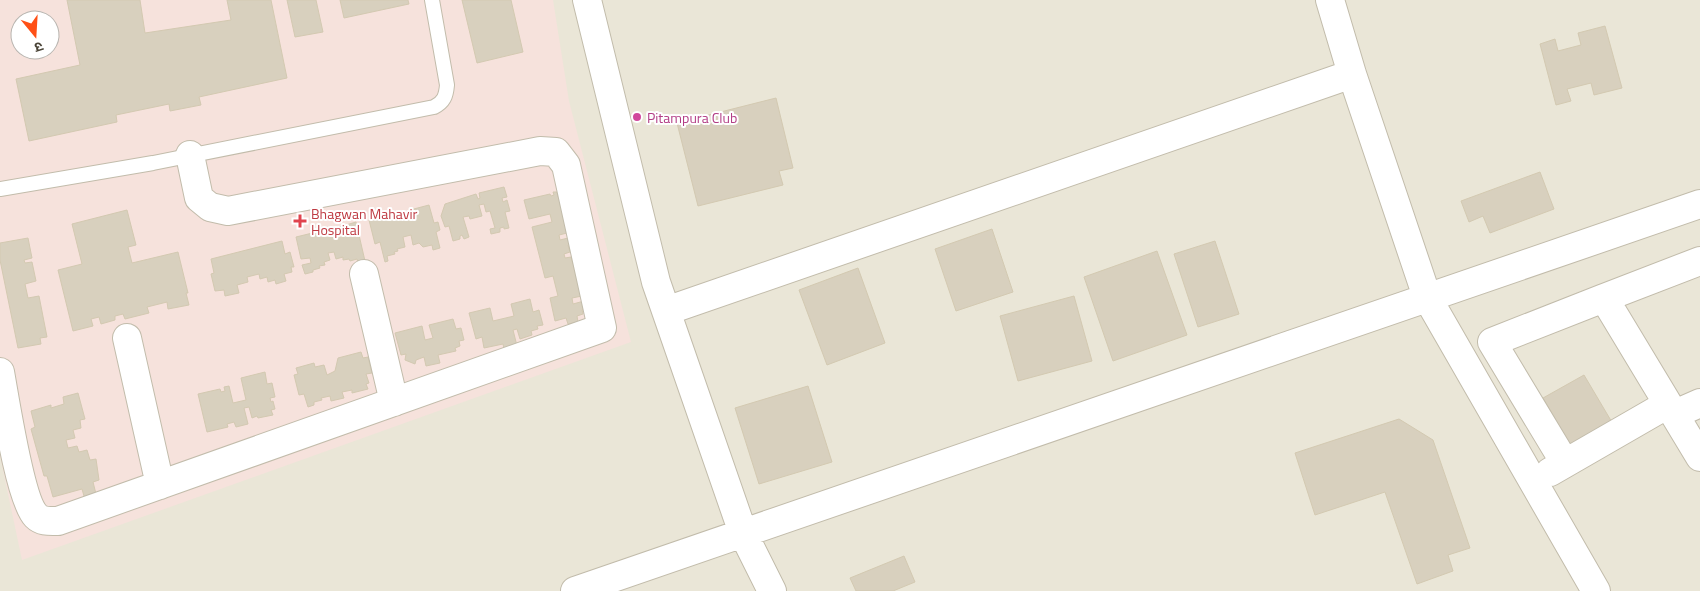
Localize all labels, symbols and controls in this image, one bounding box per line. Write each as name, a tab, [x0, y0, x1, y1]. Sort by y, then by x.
north arrow	[10, 10, 60, 60]
text: उ	[31, 37, 46, 59]
place label: Pitampura Club	[647, 107, 737, 128]
marker: Pitampura Club	[631, 111, 643, 123]
place label: Bhagwan Mahavir Hospital	[311, 203, 418, 240]
marker: Bhagwan Mahavir Hospital	[293, 214, 307, 228]

